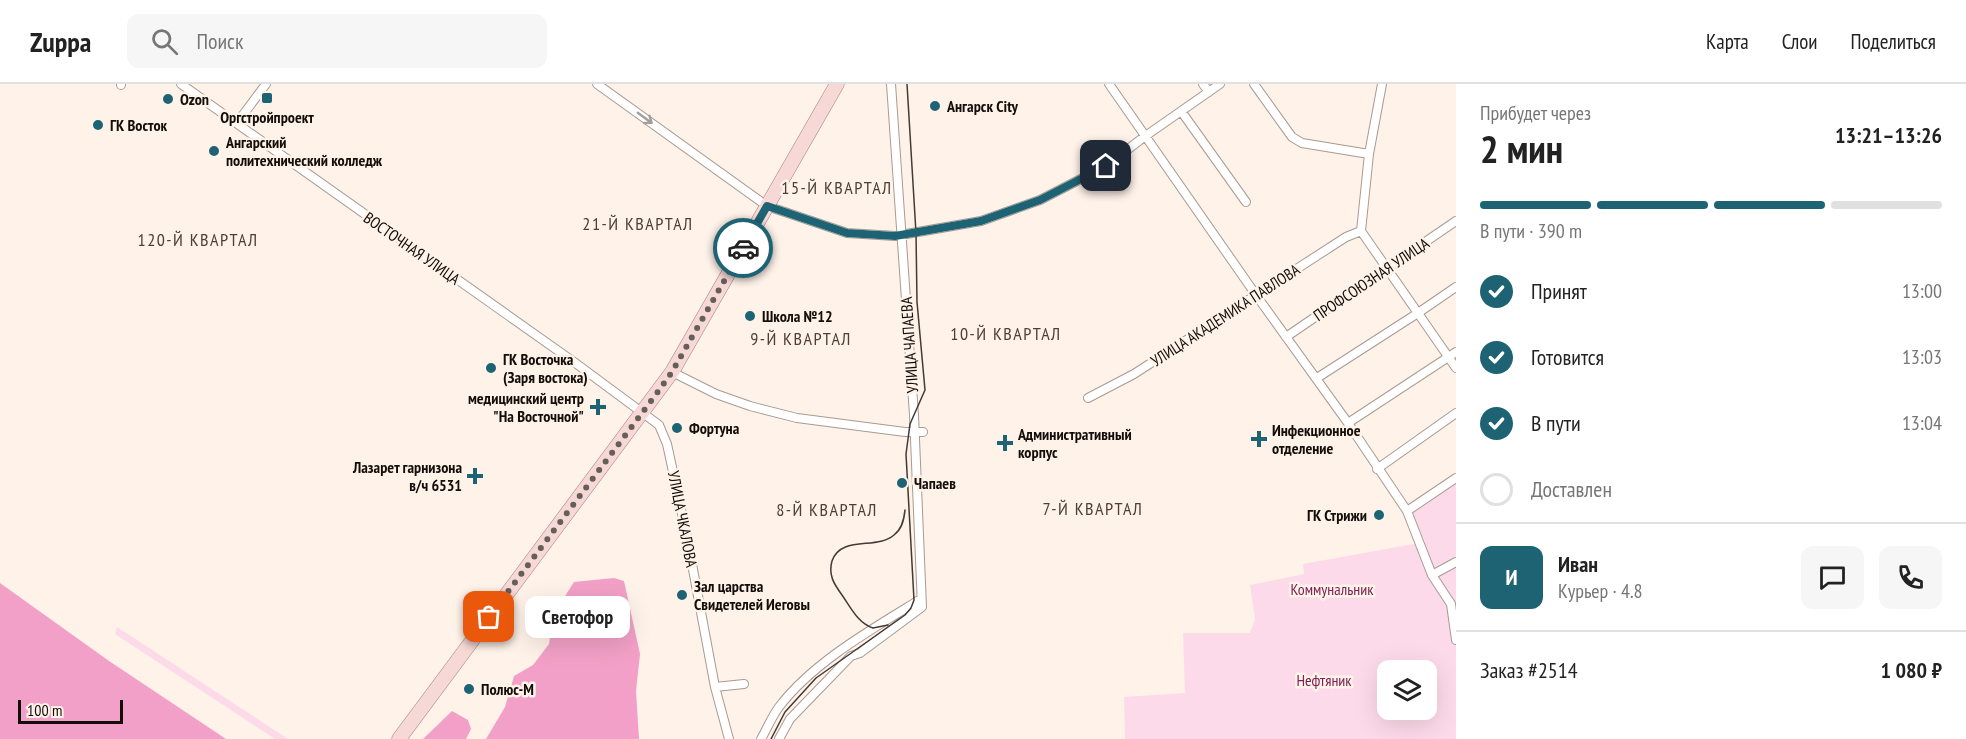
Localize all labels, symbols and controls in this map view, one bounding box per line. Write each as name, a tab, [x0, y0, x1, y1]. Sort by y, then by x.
search box	[127, 14, 547, 68]
text: Zuppa	[30, 23, 91, 60]
icon: search	[148, 25, 181, 58]
text: Поиск	[196, 27, 243, 55]
text: Карта	[1706, 28, 1749, 55]
text: Слои	[1782, 28, 1817, 55]
text: Поделиться	[1850, 28, 1936, 55]
place label: Ozon	[180, 89, 209, 109]
marker: Оргстройпроект	[260, 91, 274, 105]
marker: Ozon	[161, 92, 175, 106]
place label: Ангарск City	[946, 96, 1018, 116]
marker: Ангарск City	[928, 99, 942, 113]
text: Прибудет через	[1480, 100, 1591, 126]
place label: Оргстройпроект	[220, 107, 314, 127]
one-way arrow	[636, 112, 652, 124]
place label: ГК Восток	[110, 115, 168, 135]
marker: ГК Восток	[91, 118, 105, 132]
text: 13:21–13:26	[1835, 121, 1942, 149]
text: 2 мин	[1480, 123, 1563, 174]
place label: Ангарский политехнический колледж	[225, 132, 383, 170]
pin	[1080, 140, 1131, 191]
marker: Ангарский политехнический колледж	[207, 144, 221, 158]
icon: home	[1089, 149, 1122, 182]
district label: 15-Й КВАРТАЛ	[781, 176, 893, 199]
street label: ВОСТОЧНАЯ УЛИЦА	[360, 207, 464, 289]
district label: 21-Й КВАРТАЛ	[582, 212, 694, 235]
courier	[713, 218, 773, 278]
text: В пути · 390 m	[1480, 218, 1582, 244]
district label: 120-Й КВАРТАЛ	[138, 228, 258, 251]
icon: car	[727, 232, 760, 265]
street label: ПРОФСОЮЗНАЯ УЛИЦА	[1309, 233, 1433, 325]
street label: УЛИЦА АКАДЕМИКА ПАВЛОВА	[1147, 259, 1304, 371]
icon: check	[1480, 275, 1513, 308]
text: Принят	[1531, 277, 1587, 305]
text: 13:00	[1902, 278, 1942, 304]
street label: УЛИЦА ЧАПАЕВА	[896, 296, 922, 394]
place label: Школа №12	[762, 306, 833, 326]
marker: Школа №12	[743, 309, 757, 323]
district label: 10-Й КВАРТАЛ	[950, 322, 1062, 345]
district label: 9-Й КВАРТАЛ	[750, 327, 852, 350]
icon: check	[1480, 341, 1513, 374]
text: Готовится	[1531, 343, 1604, 371]
text: 13:03	[1902, 344, 1942, 370]
place label: ГК Восточка (Заря востока)	[503, 349, 588, 387]
marker: ГК Восточка (Заря востока)	[484, 361, 498, 375]
place label: медицинский центр "На Восточной"	[468, 388, 584, 426]
marker: медицинский центр "На Восточной"	[589, 398, 607, 416]
icon: check	[1480, 407, 1513, 440]
text: В пути	[1531, 409, 1581, 437]
text: 13:04	[1902, 410, 1942, 436]
place label: Фортуна	[689, 418, 740, 438]
place label: Инфекционное отделение	[1272, 420, 1361, 458]
marker: Фортуна	[670, 421, 684, 435]
place label: Административный корпус	[1017, 424, 1132, 462]
marker: Инфекционное отделение	[1250, 430, 1268, 448]
marker: Административный корпус	[996, 434, 1014, 452]
place label: Лазарет гарнизона в/ч 6531	[352, 457, 462, 495]
marker: Лазарет гарнизона в/ч 6531	[466, 467, 484, 485]
street label: УЛИЦА ЧКАЛОВА	[664, 469, 702, 569]
place label: Чапаев	[914, 473, 956, 493]
text: Доставлен	[1531, 475, 1612, 503]
marker: Чапаев	[895, 476, 909, 490]
district label: 7-Й КВАРТАЛ	[1043, 497, 1143, 520]
district label: 8-Й КВАРТАЛ	[776, 498, 878, 521]
place label: ГК Стрижи	[1307, 505, 1367, 525]
marker: ГК Стрижи	[1372, 508, 1386, 522]
button: chat	[1801, 546, 1864, 609]
button: phone	[1879, 546, 1942, 609]
text: Иван	[1558, 550, 1598, 578]
text: И	[1505, 563, 1518, 591]
place label: Зал царства Свидетелей Иеговы	[694, 576, 810, 614]
text: Курьер · 4.8	[1558, 578, 1643, 604]
park label: Коммунальник	[1291, 579, 1374, 599]
marker: Зал царства Свидетелей Иеговы	[675, 588, 689, 602]
pin	[463, 591, 514, 642]
callout: Светофор	[525, 596, 630, 638]
icon: bag	[472, 600, 505, 633]
text: Светофор	[542, 604, 613, 630]
text: Заказ #2514	[1480, 656, 1578, 684]
text: 1 080 ₽	[1880, 656, 1942, 684]
map controls	[1377, 660, 1437, 720]
button: layers	[1377, 660, 1437, 720]
park label: Нефтяник	[1296, 670, 1352, 690]
place label: Полюс-М	[481, 679, 534, 699]
marker: Полюс-М	[462, 682, 476, 696]
scale bar	[18, 697, 123, 724]
text: 100 m	[27, 700, 62, 720]

